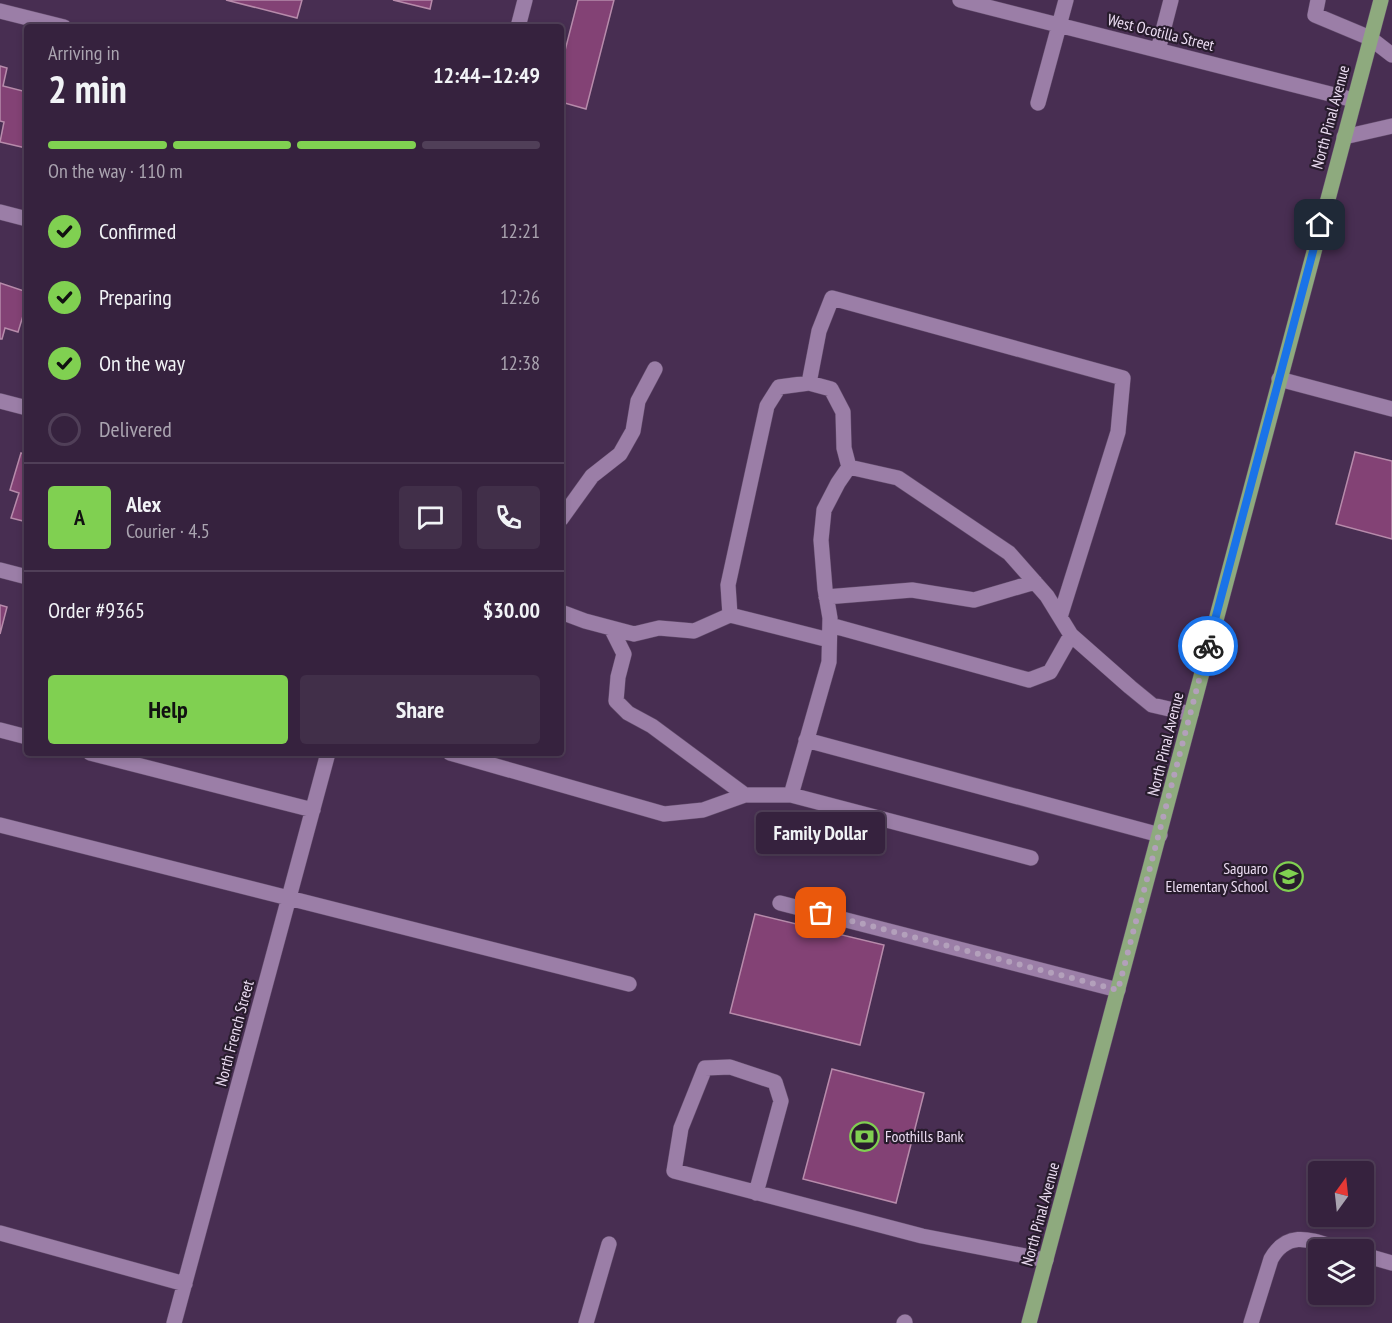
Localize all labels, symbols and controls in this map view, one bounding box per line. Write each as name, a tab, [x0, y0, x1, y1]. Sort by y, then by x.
street label: West Ocotilla Street	[1106, 9, 1217, 55]
text: Arriving in	[48, 40, 120, 66]
text: 12:44–12:49	[433, 61, 540, 89]
text: 2 min	[48, 63, 127, 114]
street label: North Pinal Avenue	[1307, 63, 1353, 171]
text: On the way · 110 m	[48, 158, 183, 184]
pin	[1294, 199, 1345, 250]
icon: home	[1303, 208, 1336, 241]
icon: check	[48, 215, 81, 248]
text: Confirmed	[99, 217, 176, 245]
text: 12:21	[500, 218, 540, 244]
icon: check	[48, 281, 81, 314]
text: Preparing	[99, 283, 172, 311]
text: 12:26	[500, 284, 540, 310]
icon: check	[48, 347, 81, 380]
text: On the way	[99, 349, 185, 377]
text: 12:38	[500, 350, 540, 376]
text: Delivered	[99, 415, 172, 443]
button: chat	[399, 486, 462, 549]
button: phone	[477, 486, 540, 549]
text: Alex	[126, 490, 161, 518]
text: A	[74, 503, 85, 531]
text: Courier · 4.5	[126, 518, 210, 544]
text: Order #9365	[48, 596, 145, 624]
text: $30.00	[483, 596, 540, 624]
courier	[1178, 616, 1238, 676]
icon: bike	[1192, 630, 1225, 663]
button: Help	[48, 675, 288, 744]
button: Share	[300, 675, 540, 744]
street label: North Pinal Avenue	[1142, 690, 1188, 798]
callout: Family Dollar	[756, 811, 886, 853]
text: Family Dollar	[773, 820, 868, 846]
place label: Saguaro Elementary School	[1165, 858, 1268, 896]
school or university icon: Saguaro Elementary School	[1273, 861, 1305, 893]
pin	[795, 887, 846, 938]
icon: bag	[804, 896, 837, 929]
street label: North French Street	[210, 977, 258, 1088]
bank icon: Foothills Bank	[848, 1120, 880, 1152]
place label: Foothills Bank	[885, 1126, 965, 1146]
street label: North Pinal Avenue	[1017, 1160, 1063, 1268]
north arrow	[1308, 1161, 1374, 1227]
map controls	[1308, 1161, 1374, 1305]
button: layers	[1308, 1239, 1374, 1305]

